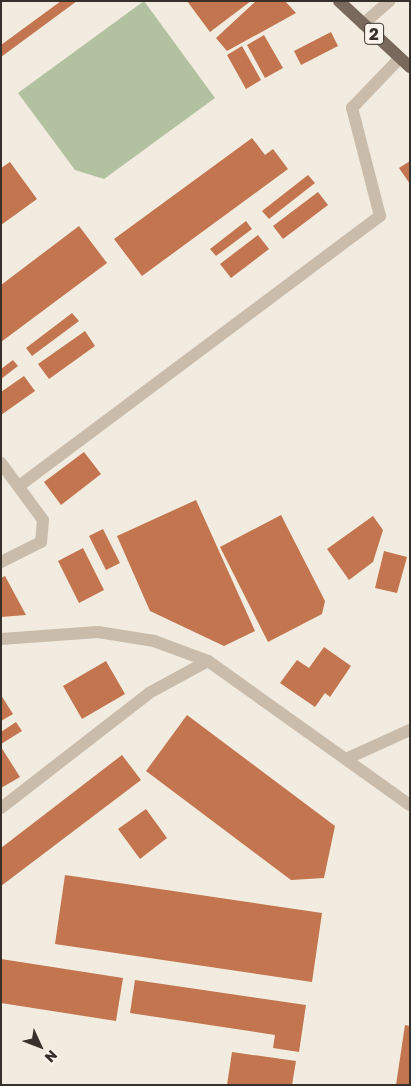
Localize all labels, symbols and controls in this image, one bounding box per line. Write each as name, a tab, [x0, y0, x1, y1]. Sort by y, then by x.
road number: 2	[364, 20, 384, 48]
north arrow	[15, 1021, 65, 1071]
text: N	[41, 1047, 61, 1066]

